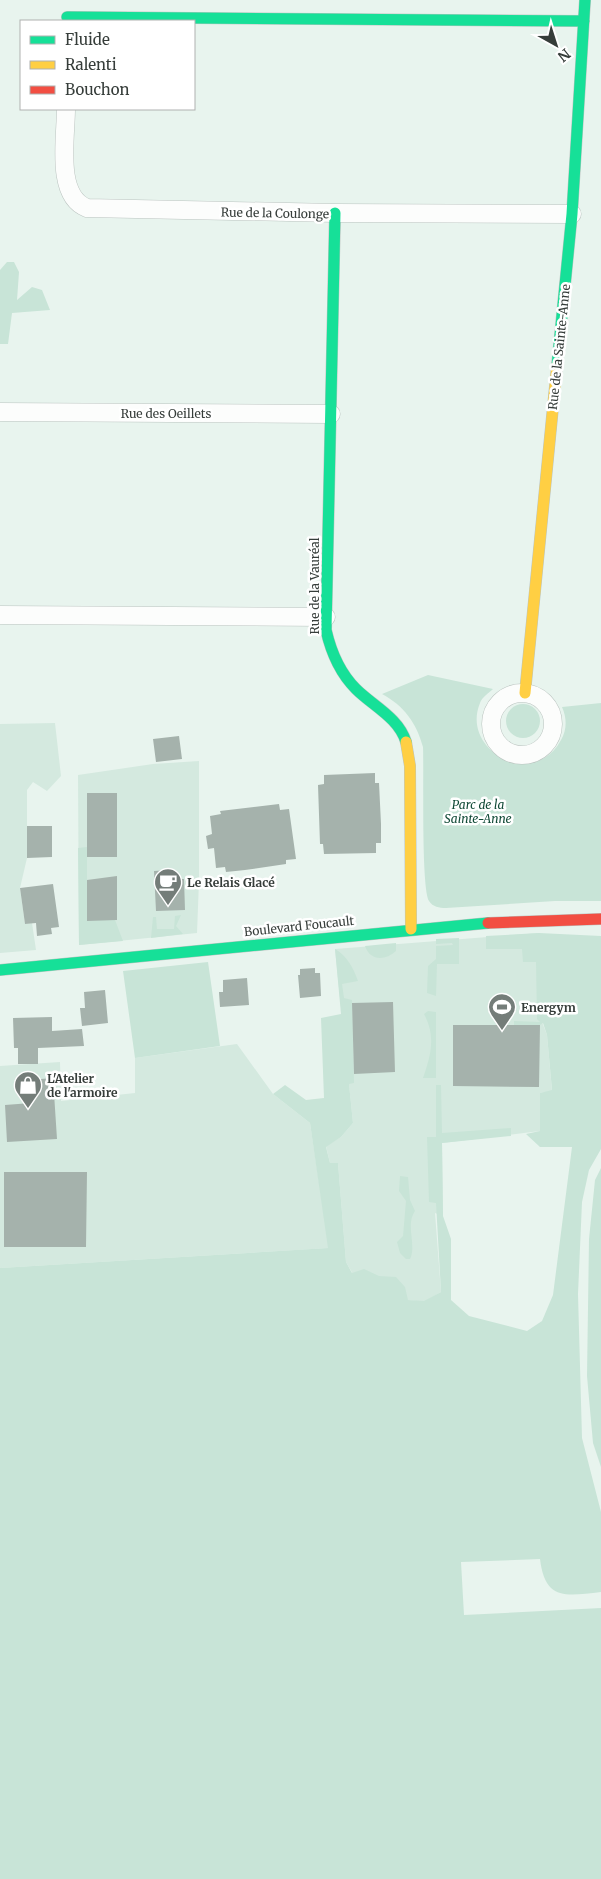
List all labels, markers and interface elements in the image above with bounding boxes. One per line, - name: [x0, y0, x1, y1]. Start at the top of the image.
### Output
- legend: [20, 20, 195, 110]
- north arrow: [531, 20, 581, 70]
- text: Fluide: [65, 30, 110, 49]
- text: N: [554, 45, 574, 66]
- text: Ralenti: [65, 55, 117, 74]
- text: Bouchon: [65, 80, 129, 99]
- street label: Rue de la Coulonge: [221, 205, 329, 221]
- street label: Rue de la Sainte-Anne: [545, 283, 573, 411]
- street label: Rue des Oeillets: [121, 406, 211, 421]
- street label: Rue de la Vauréal: [307, 537, 322, 634]
- park label: Parc de la Sainte-Anne: [444, 797, 512, 826]
- cafe icon: Le Relais Glacé: [153, 867, 183, 906]
- place label: Le Relais Glacé: [187, 875, 275, 890]
- street label: Boulevard Foucault: [243, 913, 355, 939]
- sports icon: Energym: [487, 992, 517, 1031]
- place label: Energym: [521, 1000, 576, 1015]
- shop icon: L'Atelier de l'armoire: [13, 1070, 43, 1109]
- place label: L'Atelier de l'armoire: [47, 1071, 118, 1100]

